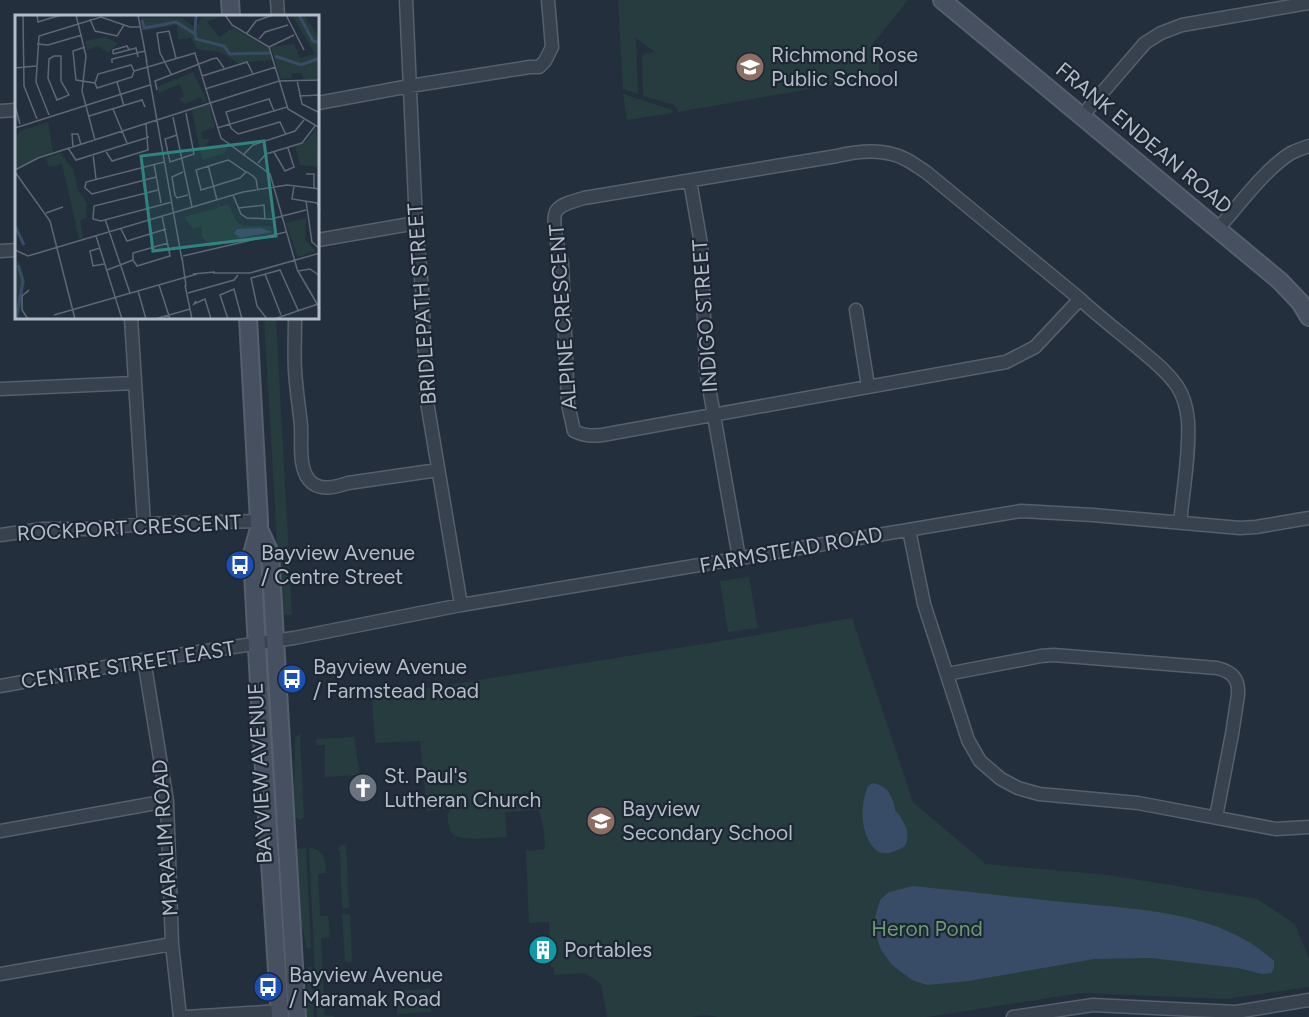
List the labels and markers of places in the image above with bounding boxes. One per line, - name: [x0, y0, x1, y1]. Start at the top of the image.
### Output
- place label: Richmond Rose Public School: [771, 42, 918, 91]
- school or university icon: Richmond Rose Public School: [734, 51, 766, 83]
- place label: Bayview Avenue / Centre Street: [261, 540, 415, 589]
- bus stop icon: Bayview Avenue / Centre Street: [224, 549, 256, 581]
- place label: Bayview Avenue / Farmstead Road: [313, 654, 479, 703]
- bus stop icon: Bayview Avenue / Farmstead Road: [276, 663, 308, 695]
- place label: St. Paul's Lutheran Church: [384, 763, 541, 812]
- church icon: St. Paul's Lutheran Church: [347, 772, 379, 804]
- place label: Bayview Secondary School: [622, 796, 793, 845]
- school or university icon: Bayview Secondary School: [585, 805, 617, 837]
- building icon: Portables: [527, 934, 559, 966]
- place label: Portables: [564, 937, 652, 962]
- place label: Bayview Avenue / Maramak Road: [289, 962, 443, 1011]
- bus stop icon: Bayview Avenue / Maramak Road: [252, 971, 284, 1003]

